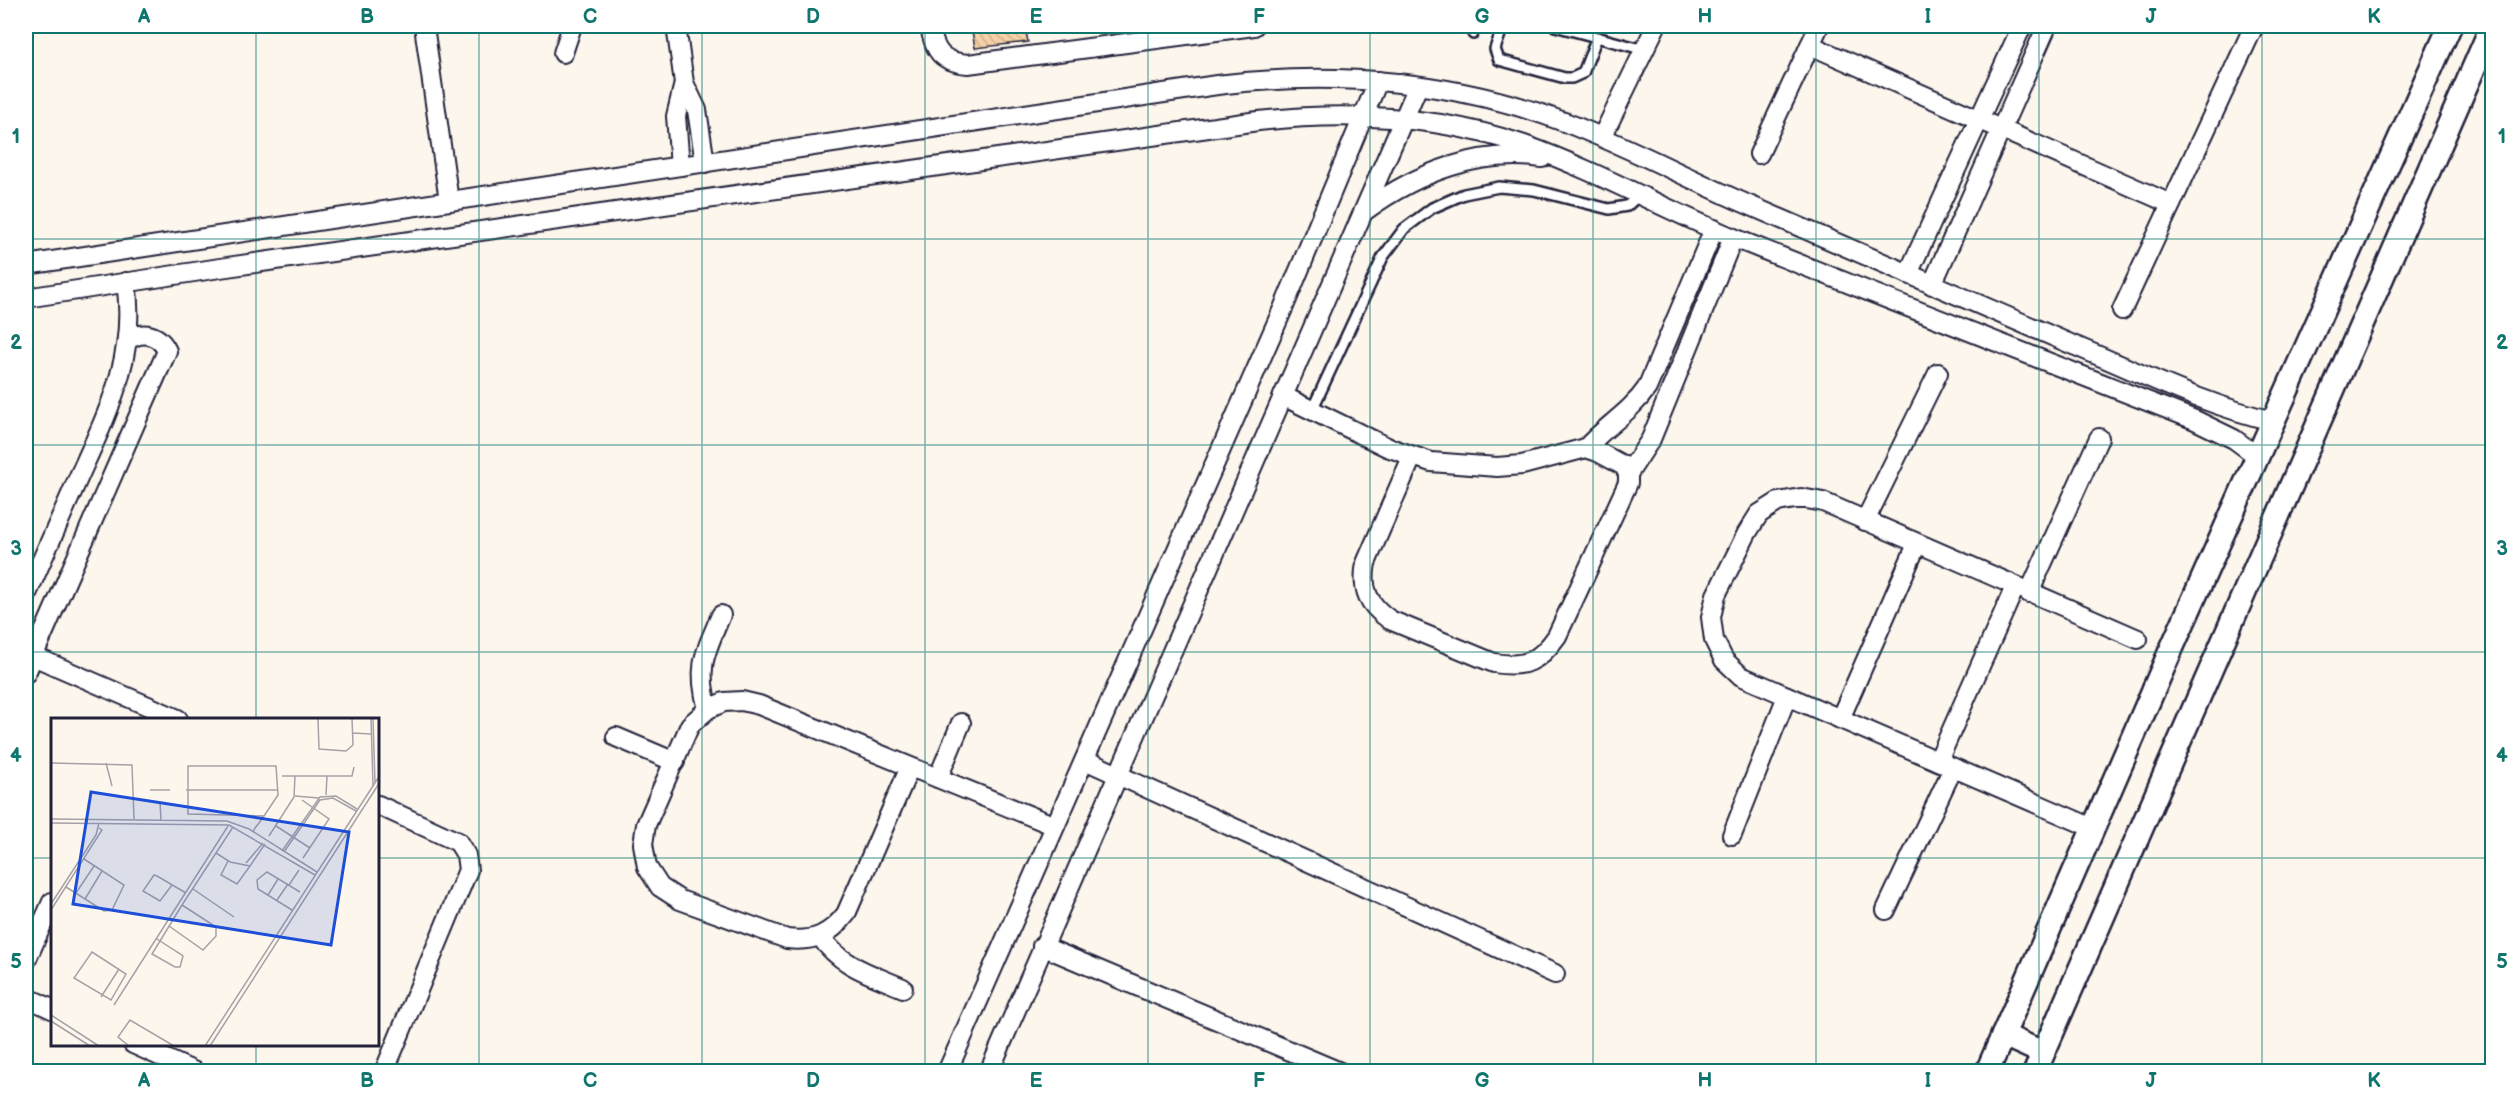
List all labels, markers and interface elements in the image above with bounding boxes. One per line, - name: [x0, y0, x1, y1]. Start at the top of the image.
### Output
- text: A: [137, 5, 151, 29]
- text: B: [360, 5, 374, 29]
- text: C: [583, 5, 597, 29]
- text: D: [806, 5, 820, 29]
- text: E: [1030, 5, 1043, 29]
- text: F: [1253, 5, 1265, 29]
- text: G: [1475, 5, 1490, 29]
- text: H: [1698, 5, 1712, 29]
- text: I: [1925, 5, 1931, 29]
- text: J: [2146, 5, 2158, 29]
- text: K: [2367, 5, 2381, 29]
- text: 1: [12, 125, 20, 149]
- text: 1: [2498, 125, 2506, 149]
- text: 2: [10, 331, 22, 355]
- text: 2: [2496, 331, 2508, 355]
- text: 3: [10, 537, 22, 561]
- text: 3: [2496, 537, 2508, 561]
- inset map: [51, 718, 380, 1046]
- text: 4: [10, 744, 22, 768]
- text: 4: [2496, 744, 2508, 768]
- text: 5: [10, 950, 22, 974]
- text: 5: [2496, 950, 2508, 974]
- text: A: [137, 1069, 151, 1093]
- text: B: [360, 1069, 374, 1093]
- text: C: [583, 1069, 597, 1093]
- text: D: [806, 1069, 820, 1093]
- text: E: [1030, 1069, 1043, 1093]
- text: F: [1253, 1069, 1265, 1093]
- text: G: [1475, 1069, 1490, 1093]
- text: H: [1698, 1069, 1712, 1093]
- text: I: [1925, 1069, 1931, 1093]
- text: J: [2146, 1069, 2158, 1093]
- text: K: [2367, 1069, 2381, 1093]

